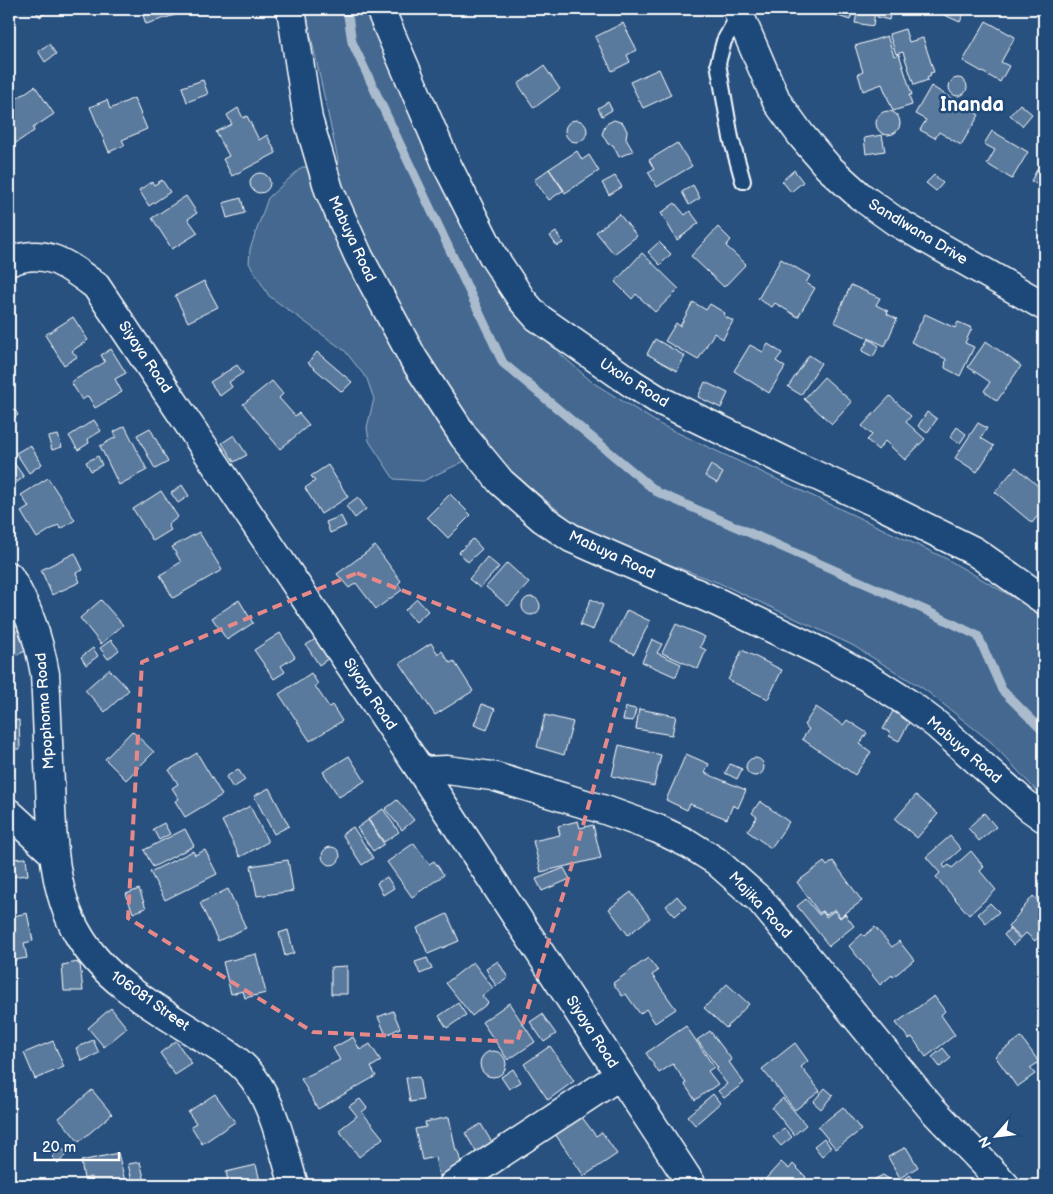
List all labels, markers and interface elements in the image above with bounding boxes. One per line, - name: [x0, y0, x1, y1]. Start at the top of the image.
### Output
- district label: Inanda: [940, 93, 1004, 117]
- street label: Mabuya Road: [324, 193, 380, 285]
- street label: Sandlwana Drive: [865, 195, 971, 269]
- street label: Siyaya Road: [114, 317, 176, 397]
- street label: Uxolo Road: [596, 354, 672, 412]
- street label: Mabuya Road: [566, 527, 658, 583]
- street label: Mpophoma Road: [31, 652, 59, 770]
- street label: Siyaya Road: [339, 654, 401, 734]
- street label: Mabuya Road: [923, 712, 1005, 788]
- street label: Majika Road: [724, 868, 796, 942]
- street label: 106081 Street: [107, 967, 193, 1035]
- street label: Siyaya Road: [562, 992, 622, 1072]
- north arrow: [970, 1112, 1020, 1162]
- scale bar: [35, 1129, 119, 1161]
- text: N: [975, 1133, 995, 1151]
- text: 20 m: [42, 1138, 76, 1157]

